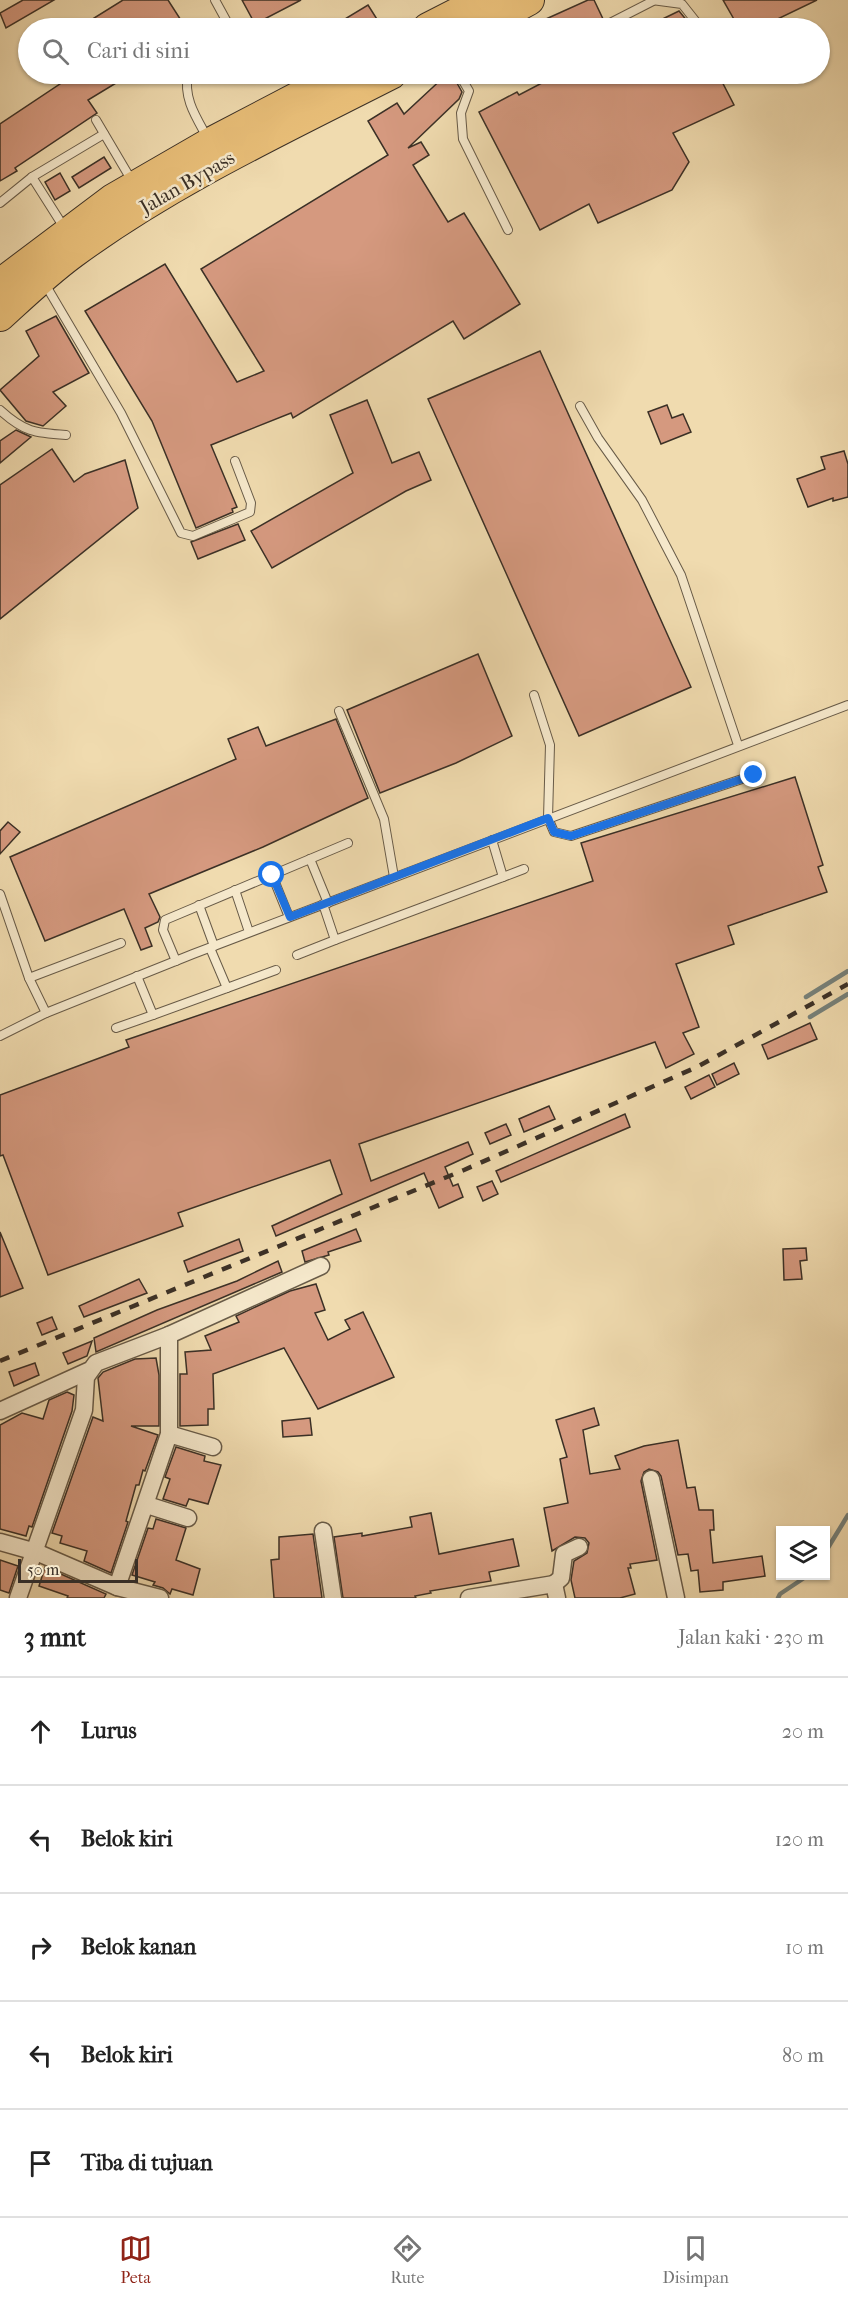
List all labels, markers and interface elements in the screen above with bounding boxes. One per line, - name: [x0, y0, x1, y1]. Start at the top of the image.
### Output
- search box: [18, 18, 830, 84]
- icon: search: [39, 35, 72, 68]
- text: Cari di sini: [87, 38, 190, 64]
- street label: Jalan Bypass: [134, 146, 239, 220]
- route end: [740, 761, 766, 787]
- route start: [258, 861, 284, 887]
- map controls: [776, 1526, 830, 1580]
- button: layers: [776, 1526, 830, 1580]
- scale bar: [18, 1556, 138, 1584]
- text: 50 m: [27, 1560, 59, 1579]
- text: 3 mnt: [24, 1622, 86, 1653]
- text: Jalan kaki · 230 m: [678, 1626, 824, 1649]
- icon: ahead: [24, 1715, 57, 1748]
- text: Lurus: [81, 1718, 137, 1744]
- text: 20 m: [782, 1720, 824, 1743]
- icon: left: [24, 1823, 57, 1856]
- text: Belok kiri: [81, 1826, 173, 1852]
- text: 120 m: [775, 1828, 824, 1851]
- icon: right: [24, 1931, 57, 1964]
- text: Belok kanan: [81, 1934, 196, 1960]
- text: 10 m: [785, 1936, 824, 1959]
- icon: left: [24, 2039, 57, 2072]
- text: Belok kiri: [81, 2042, 173, 2068]
- text: 80 m: [782, 2044, 824, 2067]
- icon: arrive: [24, 2147, 57, 2180]
- text: Tiba di tujuan: [81, 2150, 213, 2176]
- tab: Peta: [119, 2232, 152, 2287]
- tab: Rute: [390, 2232, 424, 2287]
- tab: Disimpan: [663, 2232, 729, 2287]

